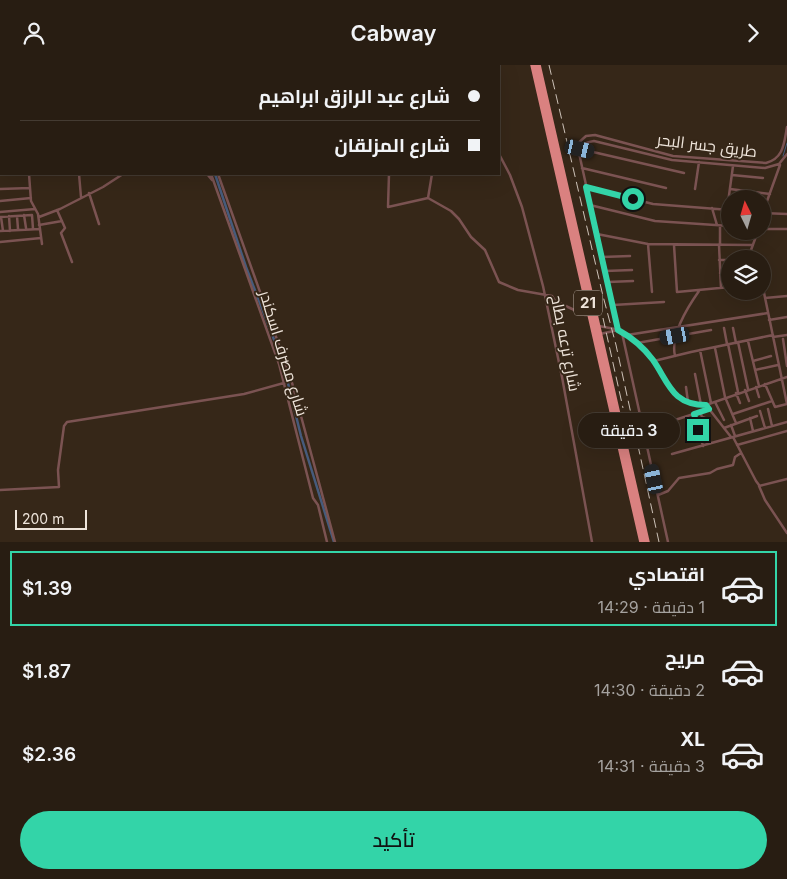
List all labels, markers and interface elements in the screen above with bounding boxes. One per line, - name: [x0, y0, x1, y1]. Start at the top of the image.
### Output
- icon: person: [20, 19, 48, 47]
- icon: forward: [739, 19, 767, 47]
- text: Cabway: [351, 20, 436, 46]
- text: شارع عبد الرازق ابراهيم: [258, 85, 450, 108]
- street label: طريق جسر البحر: [655, 129, 758, 162]
- text: شارع المزلقان: [334, 134, 450, 157]
- car: [563, 138, 596, 160]
- route start: [622, 188, 644, 210]
- north arrow: [721, 190, 771, 240]
- map controls: [721, 190, 771, 300]
- button: layers: [721, 250, 771, 300]
- street label: شارع مصرف اسكندر: [253, 287, 313, 419]
- road number: 21: [574, 291, 602, 315]
- street label: شارع ترعه بطاح: [545, 293, 585, 393]
- car: [658, 326, 691, 346]
- callout: 3 دقيقة: [578, 413, 680, 447]
- route end: [687, 419, 709, 441]
- text: 3 دقيقة: [601, 420, 657, 440]
- car: [643, 463, 664, 495]
- scale bar: [15, 507, 88, 530]
- text: 200 m: [22, 510, 64, 527]
- text: اقتصادي: [629, 563, 705, 586]
- icon: car: [720, 566, 765, 611]
- text: $1.39: [22, 577, 72, 600]
- text: 1 دقيقة · 14:29: [598, 597, 705, 617]
- text: مريح: [665, 646, 705, 669]
- icon: car: [720, 649, 765, 694]
- text: $1.87: [22, 660, 71, 683]
- text: 2 دقيقة · 14:30: [594, 680, 705, 700]
- text: XL: [680, 728, 705, 751]
- icon: car: [720, 732, 765, 777]
- text: $2.36: [22, 743, 76, 766]
- text: 3 دقيقة · 14:31: [598, 756, 705, 776]
- button: تأكيد: [20, 811, 767, 869]

